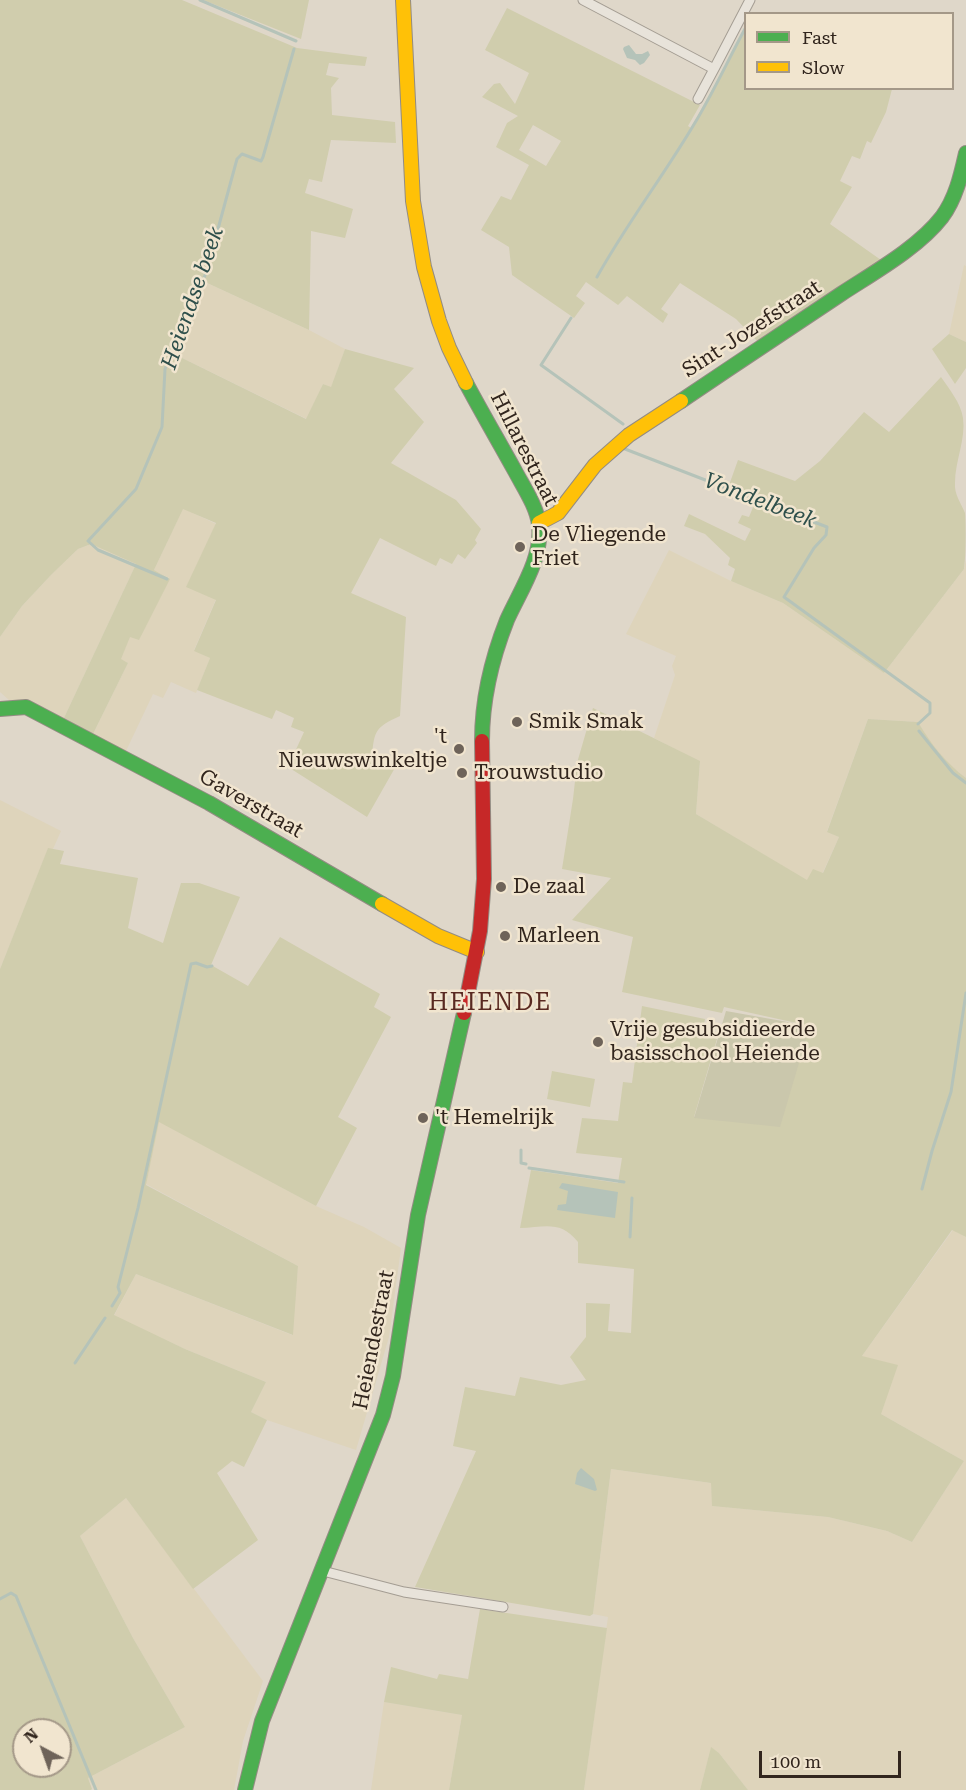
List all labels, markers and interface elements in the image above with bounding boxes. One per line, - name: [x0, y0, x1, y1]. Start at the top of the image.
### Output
- legend: [744, 12, 954, 90]
- text: Fast: [802, 27, 837, 48]
- text: Slow: [802, 57, 844, 78]
- water label: Heiendse beek: [156, 223, 230, 373]
- street label: Sint-Jozefstraat: [678, 275, 826, 383]
- street label: Hillarestraat: [484, 388, 564, 510]
- water label: Vondelbeek: [700, 467, 820, 535]
- place label: De Vliegende Friet: [532, 522, 666, 572]
- marker: De Vliegende Friet: [513, 540, 527, 554]
- place label: Smik Smak: [529, 709, 643, 735]
- marker: Smik Smak: [510, 715, 524, 729]
- place label: 't Nieuwswinkeltje: [278, 724, 447, 774]
- marker: 't Nieuwswinkeltje: [452, 742, 466, 756]
- place label: Trouwstudio: [474, 760, 603, 786]
- street label: Gaverstraat: [195, 764, 307, 844]
- marker: Trouwstudio: [455, 766, 469, 780]
- place label: De zaal: [513, 874, 585, 900]
- marker: De zaal: [494, 880, 508, 894]
- place label: Marleen: [517, 923, 600, 949]
- marker: Marleen: [498, 929, 512, 943]
- district label: HEIENDE: [428, 989, 552, 1017]
- place label: Vrije gesubsidieerde basisschool Heiende: [610, 1017, 820, 1067]
- marker: Vrije gesubsidieerde basisschool Heiende: [591, 1035, 605, 1049]
- place label: 't Hemelrijk: [435, 1105, 554, 1131]
- marker: 't Hemelrijk: [416, 1111, 430, 1125]
- street label: Heiendestraat: [348, 1268, 400, 1412]
- north arrow: [12, 1718, 72, 1778]
- text: N: [20, 1724, 42, 1747]
- scale bar: [762, 1739, 904, 1777]
- text: 100 m: [770, 1751, 821, 1772]

